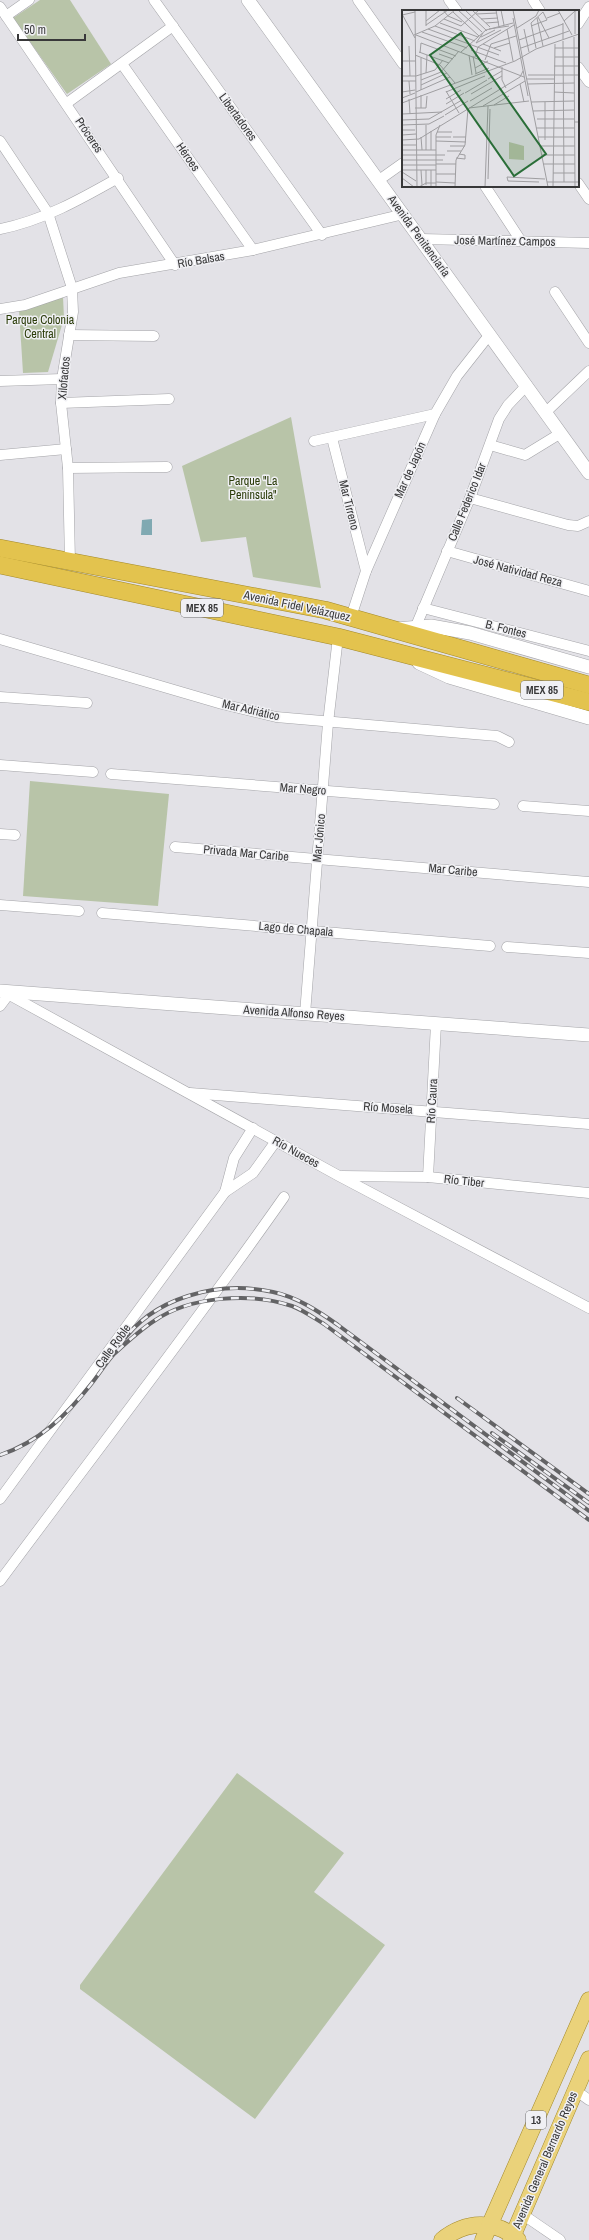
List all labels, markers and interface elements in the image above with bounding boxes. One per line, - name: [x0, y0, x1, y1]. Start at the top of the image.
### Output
- inset map: [402, 10, 579, 187]
- scale bar: [18, 16, 85, 42]
- text: 50 m: [24, 22, 46, 38]
- street label: Libertadores: [215, 90, 261, 144]
- street label: Próceres: [71, 114, 107, 156]
- street label: Héroes: [172, 139, 204, 175]
- street label: Avenida Penitenciaría: [383, 191, 454, 280]
- street label: José Martínez Campos: [454, 232, 556, 250]
- street label: Río Balsas: [176, 248, 226, 272]
- park label: Parque Colonia Central: [6, 312, 75, 342]
- street label: Xilofactos: [54, 356, 74, 400]
- street label: Mar de Japón: [390, 439, 430, 501]
- street label: Calle Federico Idar: [444, 460, 490, 544]
- park label: Parque "La Península": [229, 473, 278, 503]
- street label: Mar Tirreno: [335, 478, 363, 532]
- street label: José Natividad Reza: [472, 551, 565, 591]
- street label: Avenida Fidel Velázquez: [241, 587, 352, 625]
- road number: MEX 85: [181, 599, 223, 617]
- street label: B. Fontes: [484, 616, 528, 642]
- road number: MEX 85: [521, 681, 563, 699]
- street label: Mar Adriático: [221, 696, 281, 724]
- street label: Mar Negro: [279, 779, 327, 799]
- street label: Mar Jónico: [309, 813, 329, 863]
- street label: Privada Mar Caribe: [203, 841, 289, 865]
- street label: Mar Caribe: [428, 860, 478, 880]
- street label: Lago de Chapala: [258, 918, 335, 940]
- street label: Avenida Alfonso Reyes: [242, 1001, 345, 1025]
- street label: Río Caura: [423, 1078, 441, 1124]
- street label: Río Mosela: [363, 1098, 414, 1118]
- street label: Río Nueces: [270, 1133, 322, 1171]
- street label: Río Tiber: [443, 1171, 486, 1191]
- street label: Calle Roble: [92, 1321, 134, 1371]
- street label: Avenida General Bernardo Reyes: [508, 2089, 581, 2232]
- road number: 13: [526, 2111, 546, 2129]

